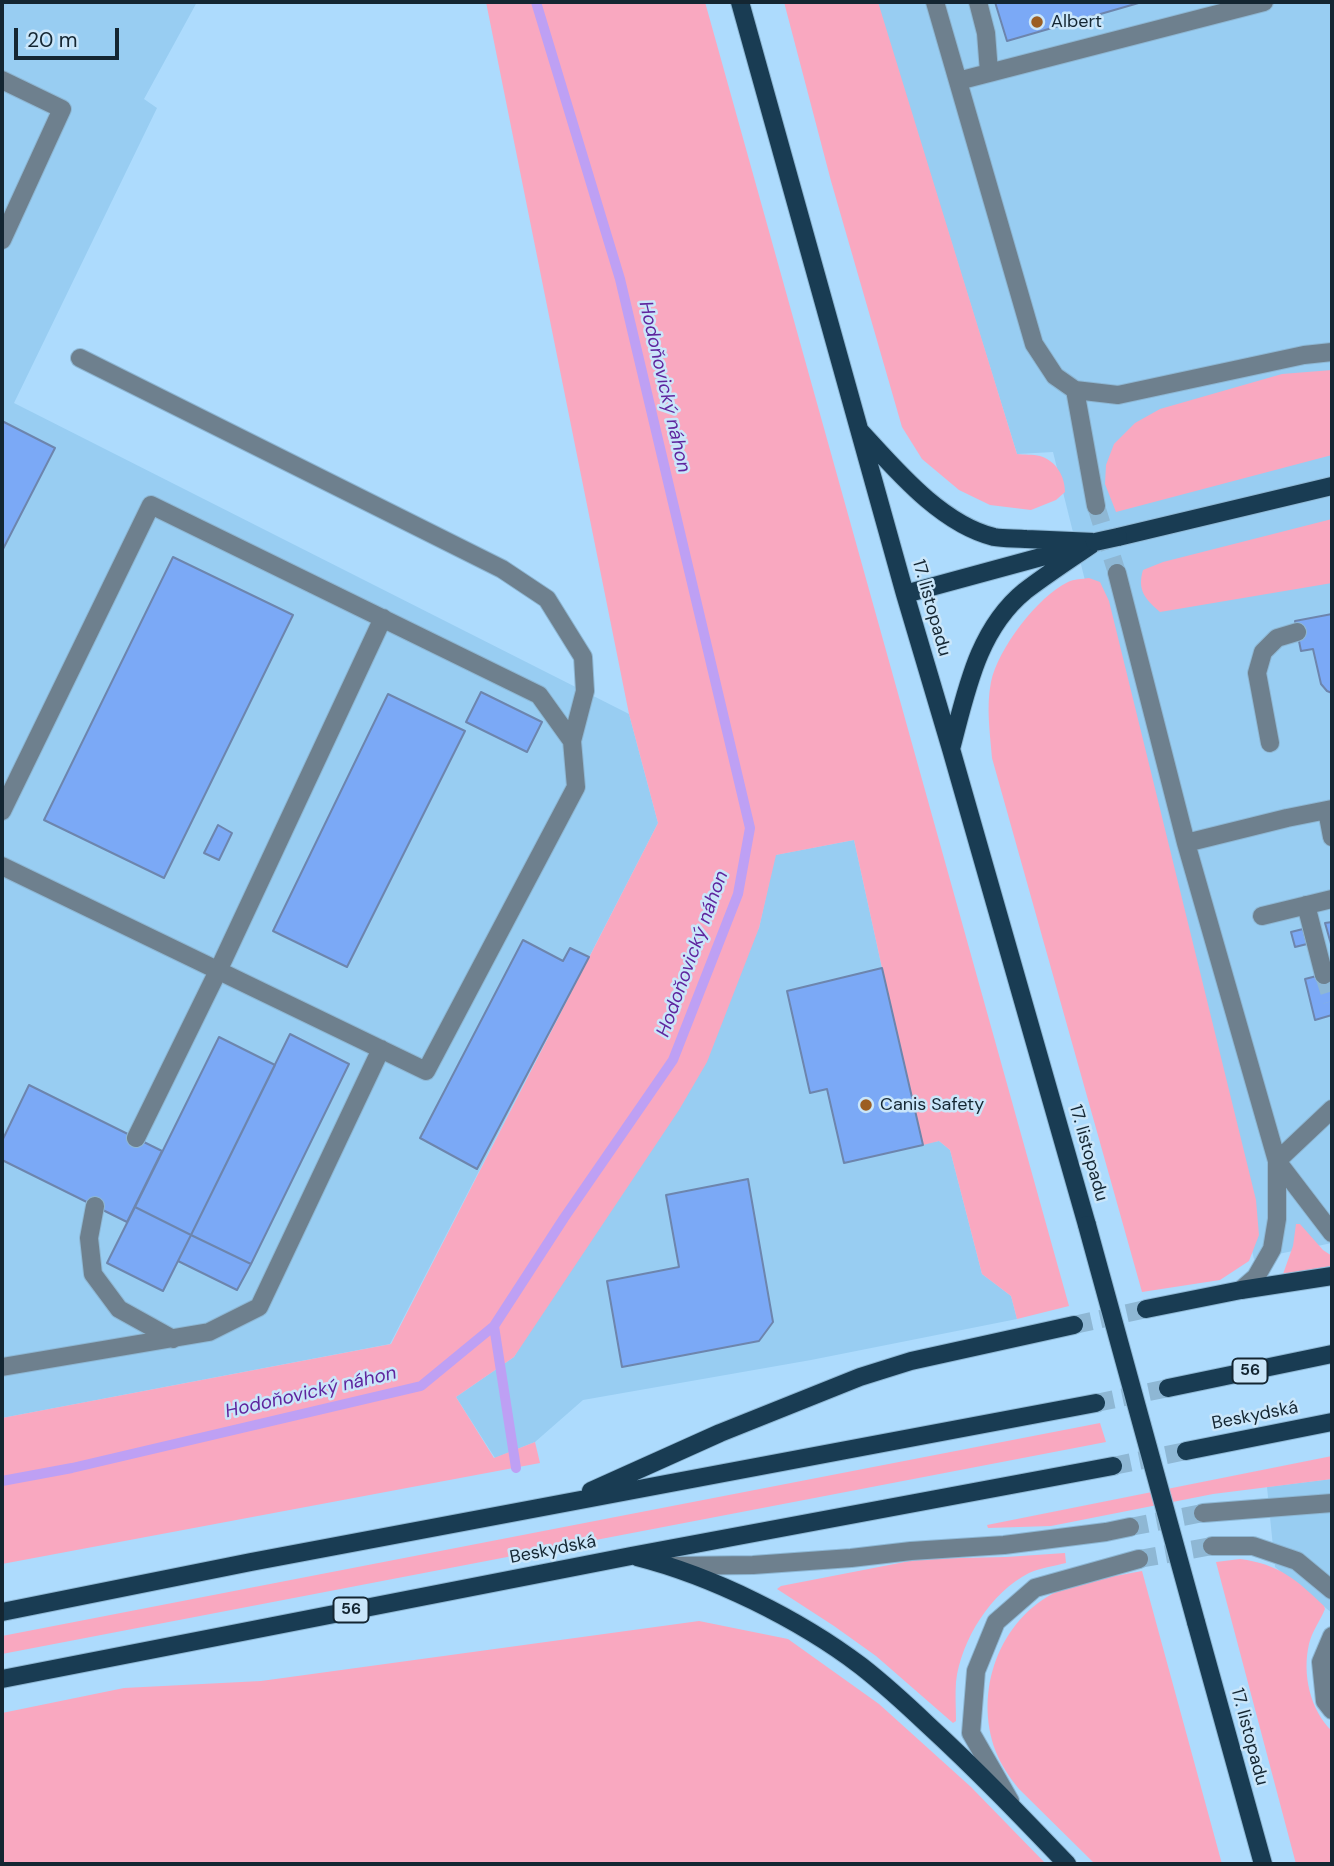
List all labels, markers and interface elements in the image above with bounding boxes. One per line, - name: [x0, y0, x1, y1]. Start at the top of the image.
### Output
- place label: Albert: [1051, 11, 1102, 33]
- scale bar: [18, 14, 122, 58]
- marker: Albert: [1029, 14, 1045, 30]
- text: 20 m: [27, 26, 78, 54]
- water label: Hodoňovický náhon: [633, 299, 695, 475]
- street label: 17. listopadu: [907, 557, 955, 659]
- water label: Hodoňovický náhon: [652, 868, 734, 1040]
- place label: Canis Safety: [880, 1094, 984, 1116]
- marker: Canis Safety: [858, 1097, 874, 1113]
- street label: 17. listopadu: [1064, 1102, 1112, 1204]
- road number: 56: [1232, 1358, 1268, 1384]
- water label: Hodoňovický náhon: [223, 1362, 399, 1424]
- street label: Beskydská: [1210, 1397, 1300, 1435]
- street label: Beskydská: [508, 1531, 598, 1569]
- road number: 56: [334, 1598, 368, 1622]
- street label: 17. listopadu: [1226, 1686, 1272, 1788]

